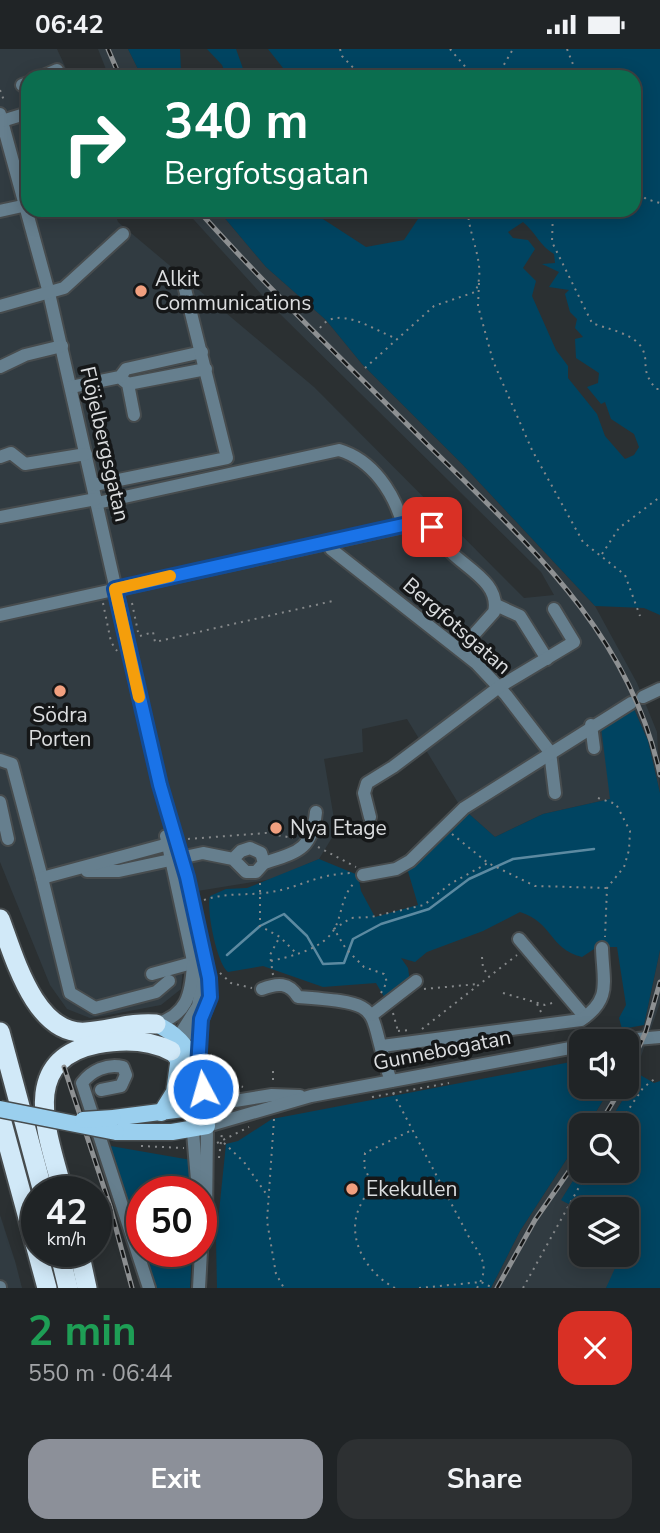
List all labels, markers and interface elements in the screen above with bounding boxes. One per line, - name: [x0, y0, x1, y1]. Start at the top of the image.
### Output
- text: 06:42: [35, 7, 104, 42]
- text: 340 m: [164, 88, 308, 155]
- icon: right: [49, 98, 140, 189]
- text: Bergfotsgatan: [164, 152, 369, 195]
- place label: Alkit Communications: [155, 265, 311, 317]
- marker: Alkit Communications: [133, 283, 149, 299]
- street label: Flöjelbergsgatan: [74, 364, 136, 524]
- pin: [402, 497, 462, 557]
- icon: arrive: [413, 508, 451, 546]
- street label: Bergfotsgatan: [397, 571, 517, 681]
- marker: Södra Porten: [52, 683, 68, 699]
- place label: Södra Porten: [29, 701, 91, 753]
- place label: Nya Etage: [290, 814, 387, 842]
- marker: Nya Etage: [268, 820, 284, 836]
- street label: Gunnebogatan: [371, 1023, 513, 1077]
- map controls: [569, 1029, 639, 1267]
- button: sound: [569, 1029, 639, 1099]
- position arrow: [166, 1052, 240, 1126]
- button: search: [569, 1113, 639, 1183]
- place label: Ekekullen: [366, 1175, 457, 1203]
- speed limit sign: 50: [126, 1176, 217, 1267]
- marker: Ekekullen: [344, 1181, 360, 1197]
- text: 42: [45, 1189, 88, 1236]
- button: layers: [569, 1197, 639, 1267]
- text: km/h: [47, 1227, 86, 1251]
- text: 2 min: [28, 1303, 137, 1360]
- button: close: [558, 1311, 632, 1385]
- text: 550 m · 06:44: [28, 1358, 173, 1389]
- button: Exit: [28, 1439, 323, 1519]
- button: Share: [337, 1439, 632, 1519]

